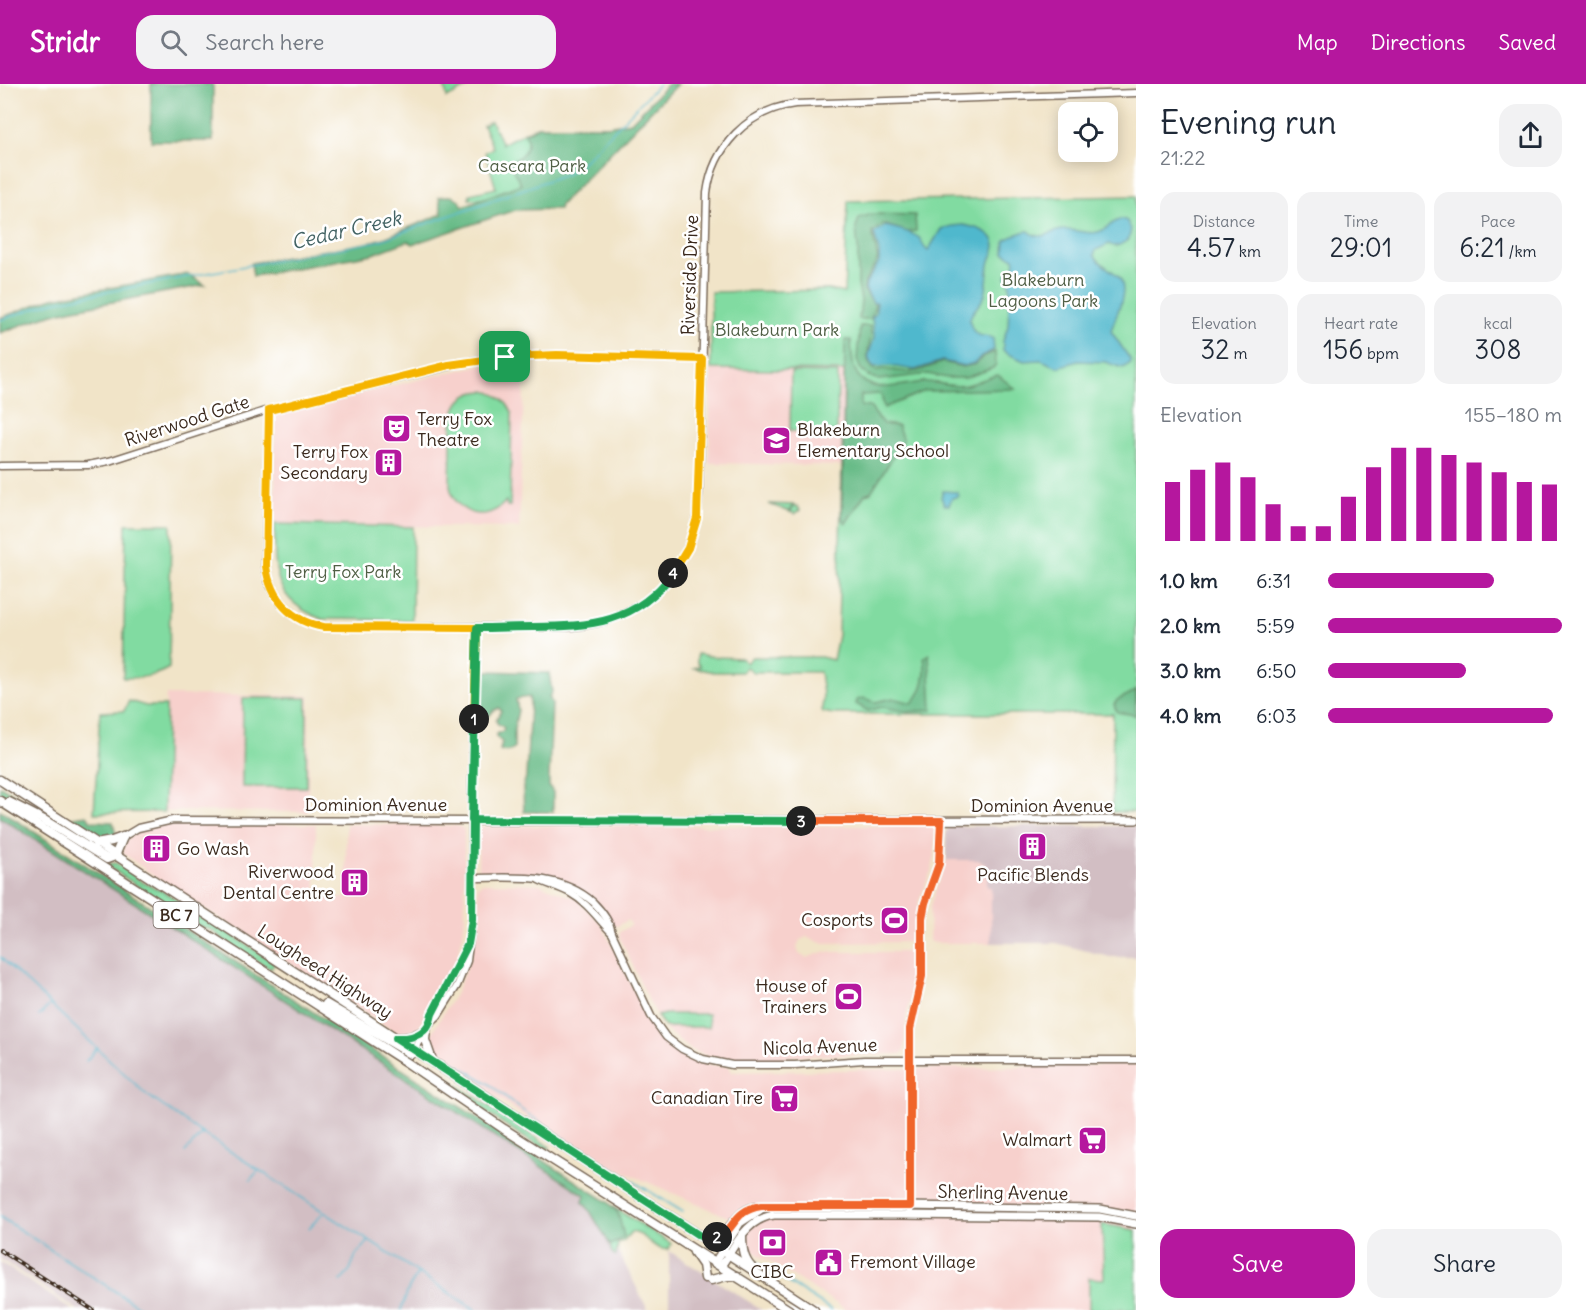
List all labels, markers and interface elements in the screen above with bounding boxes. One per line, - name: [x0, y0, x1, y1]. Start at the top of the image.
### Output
- search box: [136, 15, 556, 69]
- text: Stridr: [30, 24, 100, 60]
- icon: search: [157, 26, 190, 59]
- text: Search here: [205, 28, 324, 56]
- text: Map: [1297, 29, 1338, 56]
- text: Directions: [1371, 29, 1465, 56]
- text: Saved: [1498, 29, 1556, 56]
- text: Evening run: [1160, 101, 1336, 143]
- map controls: [1058, 102, 1118, 162]
- button: locate: [1058, 102, 1118, 162]
- button: share: [1499, 104, 1562, 167]
- text: 21:22: [1160, 145, 1205, 170]
- park label: Cascara Park: [478, 154, 586, 177]
- water label: Cedar Creek: [289, 204, 405, 254]
- text: Distance: [1193, 211, 1255, 231]
- text: Time: [1344, 211, 1378, 231]
- text: Pace: [1481, 211, 1515, 231]
- street label: Riverside Drive: [676, 214, 703, 336]
- text: 4.57: [1187, 231, 1235, 264]
- text: 29:01: [1330, 231, 1392, 264]
- text: 6:21: [1459, 231, 1505, 264]
- text: km: [1235, 241, 1261, 261]
- text: /km: [1505, 241, 1537, 261]
- park label: Blakeburn Lagoons Park: [988, 268, 1098, 312]
- text: Elevation: [1191, 313, 1257, 333]
- text: Heart rate: [1324, 313, 1398, 333]
- text: kcal: [1484, 313, 1512, 333]
- park label: Blakeburn Park: [715, 318, 839, 341]
- pin: [479, 331, 530, 382]
- text: 32: [1201, 333, 1230, 366]
- text: 156: [1323, 333, 1363, 366]
- text: 308: [1475, 333, 1521, 366]
- icon: arrive: [488, 340, 521, 373]
- text: m: [1230, 343, 1247, 363]
- text: bpm: [1363, 343, 1399, 363]
- street label: Riverwood Gate: [122, 390, 252, 451]
- text: Elevation: [1160, 402, 1242, 427]
- text: 155–180 m: [1465, 402, 1562, 427]
- place label: Terry Fox Theatre: [417, 407, 492, 451]
- theatre icon: Terry Fox Theatre: [380, 413, 412, 445]
- place label: Blakeburn Elementary School: [797, 418, 949, 462]
- school or university icon: Blakeburn Elementary School: [760, 424, 792, 456]
- place label: Terry Fox Secondary: [280, 440, 368, 484]
- building icon: Terry Fox Secondary: [373, 446, 405, 478]
- pin: 4: [658, 558, 688, 588]
- park label: Terry Fox Park: [285, 560, 401, 583]
- text: 4: [668, 563, 678, 583]
- text: 1.0 km: [1160, 568, 1218, 593]
- text: 6:31: [1256, 568, 1291, 593]
- text: 2.0 km: [1160, 613, 1221, 638]
- text: 5:59: [1256, 613, 1295, 638]
- text: 3.0 km: [1160, 658, 1221, 683]
- text: 6:50: [1256, 658, 1297, 683]
- text: 4.0 km: [1160, 703, 1221, 728]
- text: 6:03: [1256, 703, 1297, 728]
- pin: 1: [459, 704, 489, 734]
- text: 1: [471, 709, 477, 729]
- street label: Dominion Avenue: [305, 793, 447, 816]
- street label: Dominion Avenue: [971, 794, 1113, 817]
- pin: 3: [786, 806, 816, 836]
- text: 3: [796, 811, 806, 831]
- building icon: Pacific Blends: [1017, 830, 1049, 862]
- building icon: Go Wash: [140, 833, 172, 865]
- place label: Go Wash: [177, 837, 249, 860]
- place label: Riverwood Dental Centre: [223, 860, 334, 904]
- place label: Pacific Blends: [977, 863, 1089, 886]
- building icon: Riverwood Dental Centre: [339, 866, 371, 898]
- road number: BC 7: [154, 902, 198, 928]
- sports icon: Cosports: [878, 904, 910, 936]
- place label: Cosports: [801, 908, 873, 931]
- street label: Lougheed Highway: [253, 919, 397, 1024]
- place label: House of Trainers: [755, 974, 828, 1018]
- sports icon: House of Trainers: [832, 980, 864, 1012]
- street label: Nicola Avenue: [762, 1033, 878, 1060]
- supermarket icon: Canadian Tire: [768, 1082, 800, 1114]
- place label: Canadian Tire: [651, 1086, 763, 1109]
- supermarket icon: Walmart: [1077, 1124, 1109, 1156]
- place label: Walmart: [1002, 1128, 1072, 1151]
- street label: Sherling Avenue: [938, 1180, 1068, 1205]
- pin: 2: [702, 1222, 732, 1252]
- text: 2: [713, 1227, 721, 1247]
- bank icon: CIBC: [756, 1227, 788, 1259]
- button: Save: [1160, 1229, 1355, 1298]
- button: Share: [1367, 1229, 1562, 1298]
- public building icon: Fremont Village: [813, 1246, 845, 1278]
- place label: Fremont Village: [850, 1250, 976, 1273]
- place label: CIBC: [750, 1260, 794, 1283]

